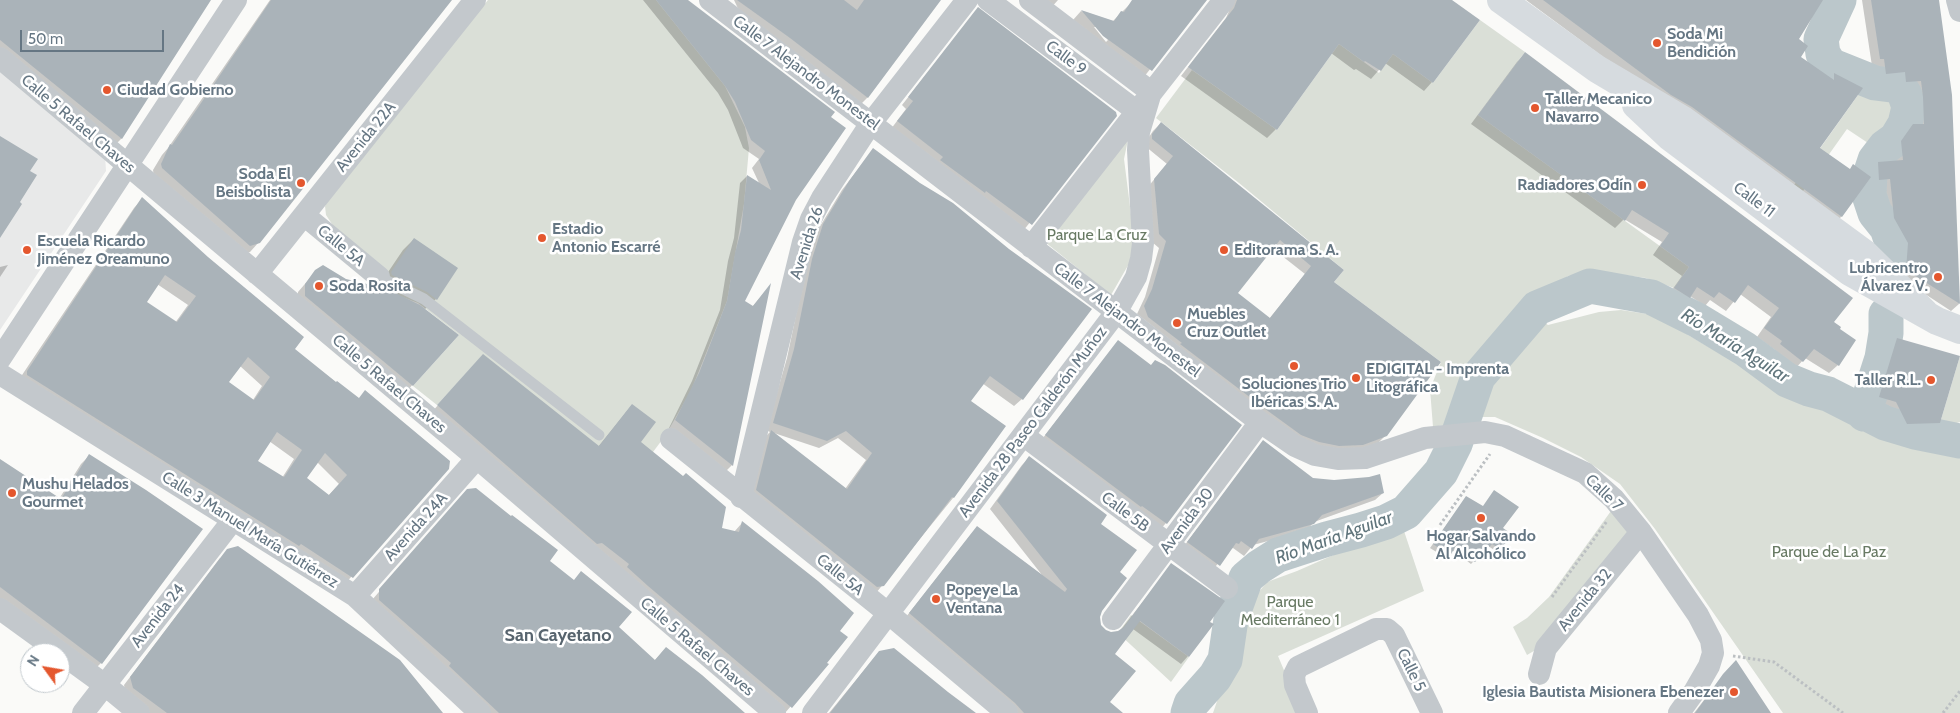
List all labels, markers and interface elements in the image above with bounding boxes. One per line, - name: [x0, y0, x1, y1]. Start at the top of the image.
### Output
- street label: Calle 7 Alejandro Monestel: [729, 12, 883, 134]
- scale bar: [22, 20, 166, 52]
- place label: Soda Mi Bendición: [1667, 24, 1736, 62]
- text: 50 m: [28, 30, 63, 48]
- street label: Calle 9: [1042, 37, 1090, 79]
- marker: Soda Mi Bendición: [1651, 37, 1663, 49]
- street label: Calle 5 Rafael Chaves: [17, 71, 139, 177]
- place label: Ciudad Gobierno: [117, 80, 234, 100]
- marker: Ciudad Gobierno: [101, 84, 113, 96]
- place label: Taller Mecanico Navarro: [1545, 89, 1652, 127]
- street label: Avenida 22A: [332, 98, 400, 176]
- marker: Taller Mecanico Navarro: [1529, 102, 1541, 114]
- place label: Soda El Beisbolista: [216, 164, 291, 202]
- place label: Radiadores Odín: [1517, 175, 1632, 195]
- marker: Soda El Beisbolista: [295, 177, 307, 189]
- street label: Calle 11: [1729, 178, 1779, 222]
- marker: Radiadores Odín: [1636, 179, 1648, 191]
- street label: Avenida 26: [786, 204, 828, 282]
- place label: Estadio Antonio Escarré: [552, 219, 661, 257]
- street label: Calle 5A: [313, 221, 369, 271]
- park label: Parque La Cruz: [1047, 225, 1147, 245]
- place label: Escuela Ricardo Jiménez Oreamuno: [37, 231, 170, 269]
- marker: Estadio Antonio Escarré: [536, 232, 548, 244]
- place label: Editorama S. A.: [1234, 240, 1339, 260]
- marker: Escuela Ricardo Jiménez Oreamuno: [21, 244, 33, 256]
- marker: Editorama S. A.: [1218, 244, 1230, 256]
- place label: Lubricentro Álvarez V.: [1849, 258, 1928, 296]
- street label: Calle 7 Alejandro Monestel: [1050, 259, 1204, 381]
- marker: Lubricentro Álvarez V.: [1932, 271, 1944, 283]
- place label: Soda Rosita: [329, 276, 411, 296]
- marker: Soda Rosita: [313, 280, 325, 292]
- place label: Muebles Cruz Outlet: [1187, 304, 1266, 342]
- water label: Río María Aguilar: [1677, 304, 1793, 388]
- marker: Muebles Cruz Outlet: [1171, 317, 1183, 329]
- street label: Avenida 28 Paseo Calderón Muñoz: [955, 323, 1111, 521]
- street label: Calle 5 Rafael Chaves: [328, 331, 450, 437]
- place label: EDIGITAL - Imprenta Litográfica: [1366, 359, 1509, 397]
- marker: Soluciones Trio Ibéricas S. A.: [1288, 360, 1300, 372]
- place label: Taller R.L.: [1854, 370, 1921, 390]
- marker: EDIGITAL - Imprenta Litográfica: [1350, 372, 1362, 384]
- place label: Soluciones Trio Ibéricas S. A.: [1242, 374, 1346, 412]
- marker: Taller R.L.: [1925, 374, 1937, 386]
- street label: Calle 3 Manuel María Gutiérrez: [158, 468, 342, 592]
- street label: Calle 7: [1581, 471, 1627, 515]
- place label: Mushu Helados Gourmet: [22, 474, 129, 512]
- street label: Avenida 30: [1156, 484, 1218, 558]
- marker: Mushu Helados Gourmet: [6, 487, 18, 499]
- street label: Calle 5B: [1097, 488, 1153, 536]
- street label: Avenida 24A: [380, 489, 452, 565]
- water label: Río María Aguilar: [1272, 507, 1396, 569]
- marker: Hogar Salvando Al Alcohólico: [1475, 512, 1487, 524]
- place label: Hogar Salvando Al Alcohólico: [1426, 526, 1536, 564]
- park label: Parque de La Paz: [1772, 542, 1886, 562]
- street label: Calle 5A: [812, 550, 868, 600]
- street label: Avenida 32: [1554, 565, 1616, 635]
- street label: Avenida 24: [127, 580, 189, 652]
- place label: Popeye La Ventana: [946, 580, 1018, 618]
- park label: Parque Mediterráneo 1: [1240, 592, 1340, 630]
- marker: Popeye La Ventana: [930, 593, 942, 605]
- street label: Calle 5 Rafael Chaves: [636, 594, 758, 700]
- district label: San Cayetano: [504, 625, 612, 647]
- north arrow: [20, 643, 70, 693]
- street label: Calle 5: [1392, 645, 1430, 695]
- text: N: [23, 652, 43, 670]
- place label: Iglesia Bautista Misionera Ebenezer: [1482, 682, 1724, 702]
- marker: Iglesia Bautista Misionera Ebenezer: [1728, 686, 1740, 698]

